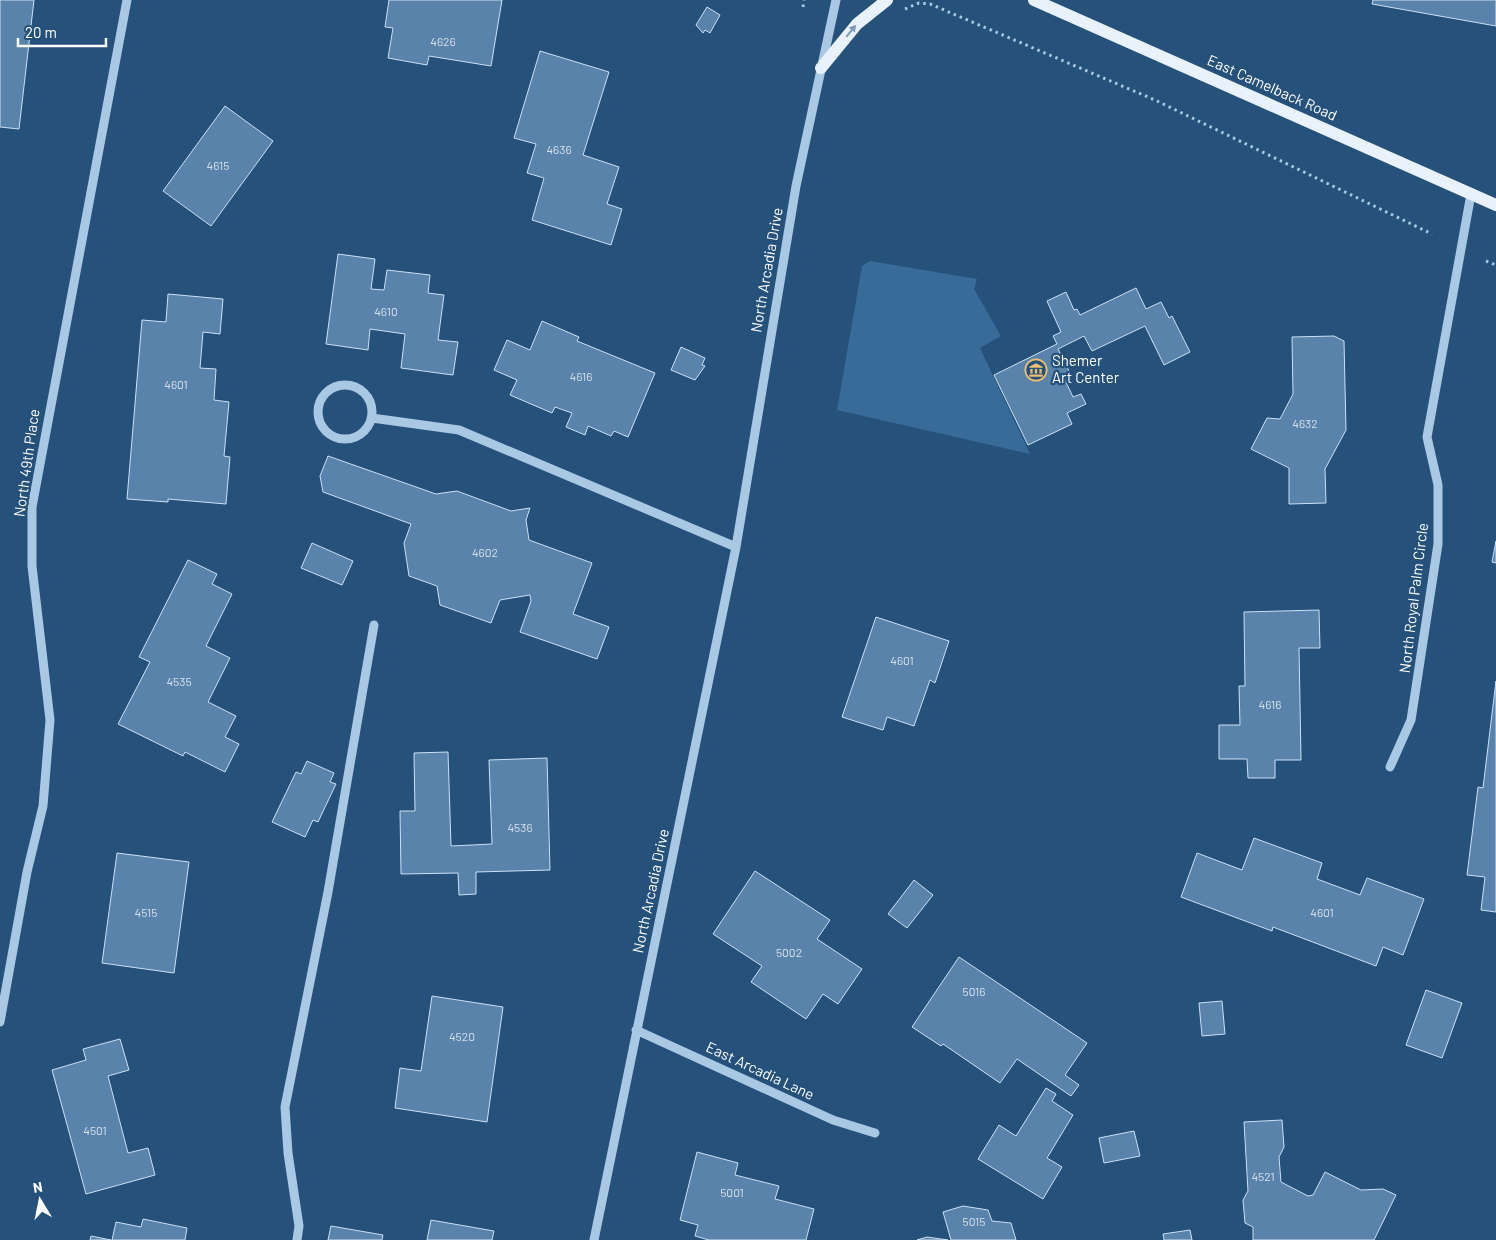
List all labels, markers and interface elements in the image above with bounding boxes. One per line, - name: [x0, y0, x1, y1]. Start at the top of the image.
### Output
- scale bar: [18, 15, 105, 47]
- text: 20 m: [25, 23, 57, 41]
- one-way arrow: [846, 25, 857, 38]
- house number: 4626: [430, 34, 456, 48]
- street label: East Camelback Road: [1205, 50, 1340, 124]
- house number: 4636: [546, 142, 572, 156]
- house number: 4615: [207, 158, 229, 172]
- street label: North Arcadia Drive: [746, 206, 786, 334]
- house number: 4610: [374, 304, 398, 318]
- place label: Shemer Art Center: [1052, 351, 1120, 386]
- museum icon: Shemer Art Center: [1024, 358, 1048, 382]
- house number: 4616: [570, 369, 592, 383]
- house number: 4601: [164, 377, 188, 391]
- street label: North 49th Place: [10, 408, 43, 518]
- house number: 4632: [1292, 416, 1318, 430]
- street label: North Royal Palm Circle: [1395, 522, 1431, 674]
- house number: 4602: [472, 545, 498, 559]
- house number: 4601: [890, 653, 914, 667]
- house number: 4535: [166, 674, 192, 688]
- house number: 4616: [1259, 697, 1281, 711]
- house number: 4536: [507, 820, 533, 834]
- street label: North Arcadia Drive: [628, 827, 672, 955]
- house number: 4515: [135, 905, 157, 919]
- house number: 4601: [1310, 905, 1334, 919]
- house number: 5002: [776, 945, 802, 959]
- house number: 5016: [963, 984, 986, 998]
- house number: 4520: [449, 1029, 475, 1043]
- street label: East Arcadia Lane: [704, 1037, 817, 1103]
- house number: 4501: [83, 1123, 107, 1137]
- house number: 4521: [1251, 1169, 1275, 1183]
- north arrow: [15, 1175, 65, 1225]
- text: N: [32, 1178, 44, 1196]
- house number: 5001: [720, 1185, 744, 1199]
- house number: 5015: [963, 1214, 985, 1228]

